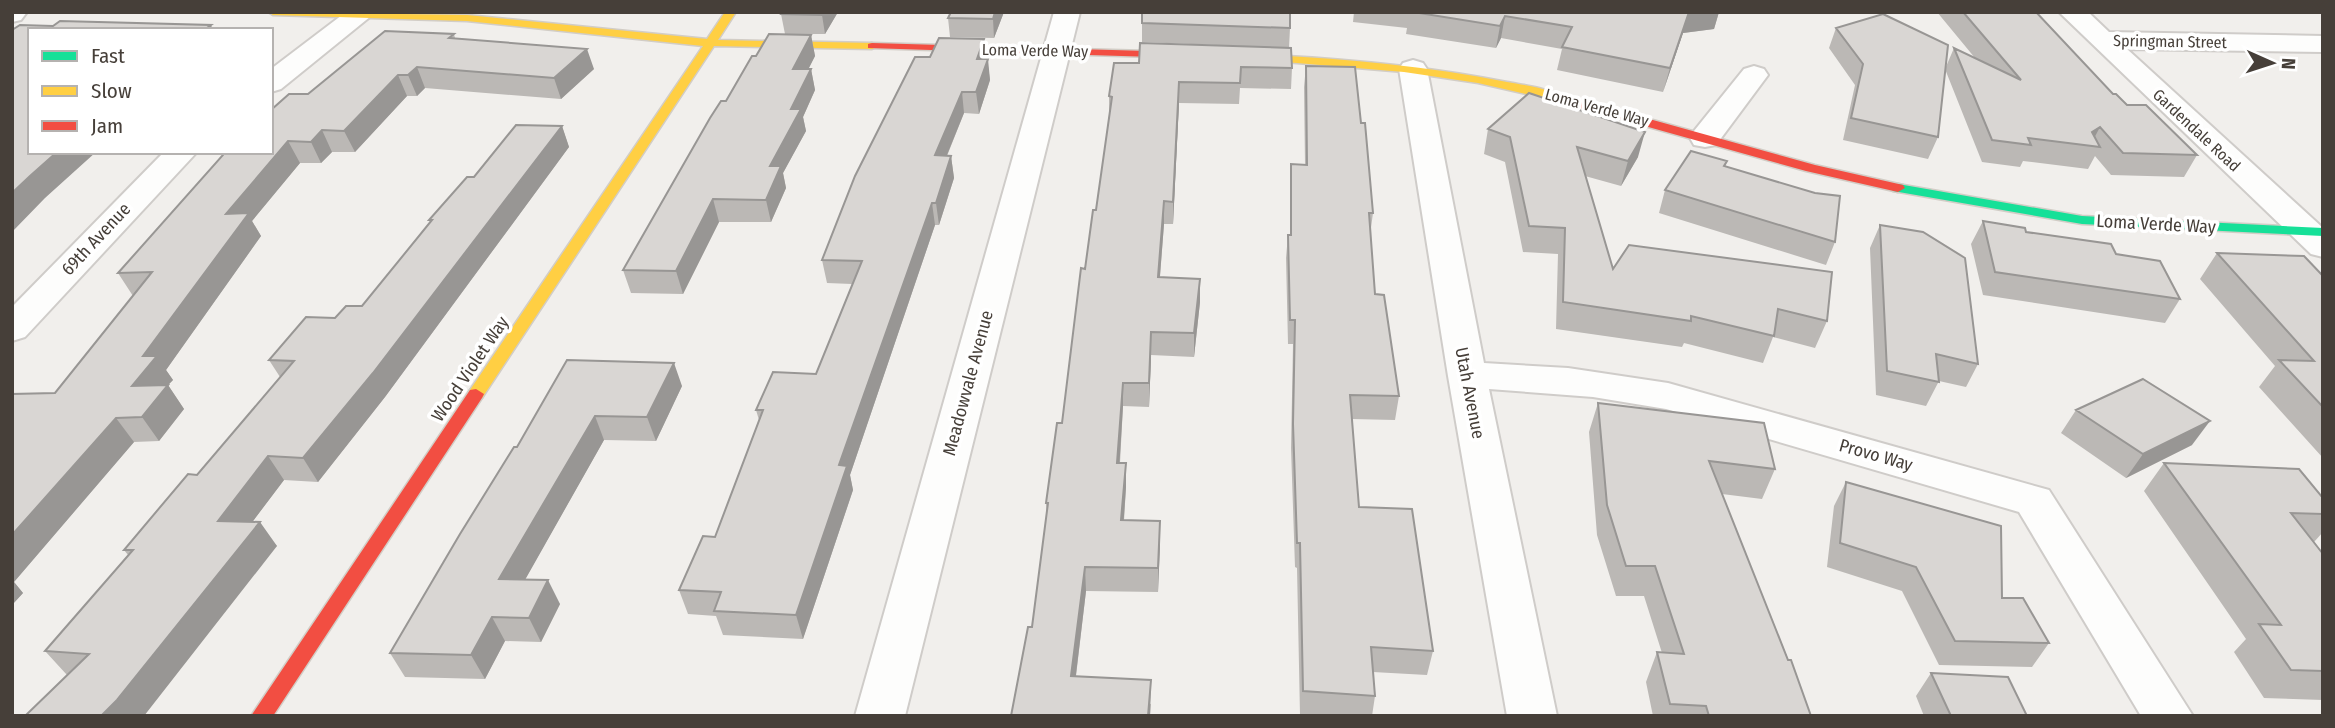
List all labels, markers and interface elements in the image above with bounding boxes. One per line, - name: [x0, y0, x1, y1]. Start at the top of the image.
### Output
- legend: [28, 28, 273, 154]
- north arrow: [2237, 28, 2307, 98]
- street label: Springman Street: [2113, 31, 2228, 52]
- street label: Loma Verde Way: [982, 40, 1089, 61]
- text: Fast: [91, 43, 125, 69]
- text: N: [2277, 58, 2300, 70]
- text: Slow: [91, 78, 132, 104]
- street label: Loma Verde Way: [1543, 85, 1652, 131]
- street label: Gardendale Road: [2149, 85, 2244, 176]
- text: Jam: [91, 113, 123, 139]
- street label: 69th Avenue: [57, 198, 135, 280]
- street label: Loma Verde Way: [2096, 210, 2216, 238]
- street label: Meadowvale Avenue: [938, 308, 998, 458]
- street label: Wood Violet Way: [427, 312, 513, 426]
- street label: Utah Avenue: [1450, 345, 1490, 441]
- street label: Provo Way: [1837, 434, 1915, 476]

